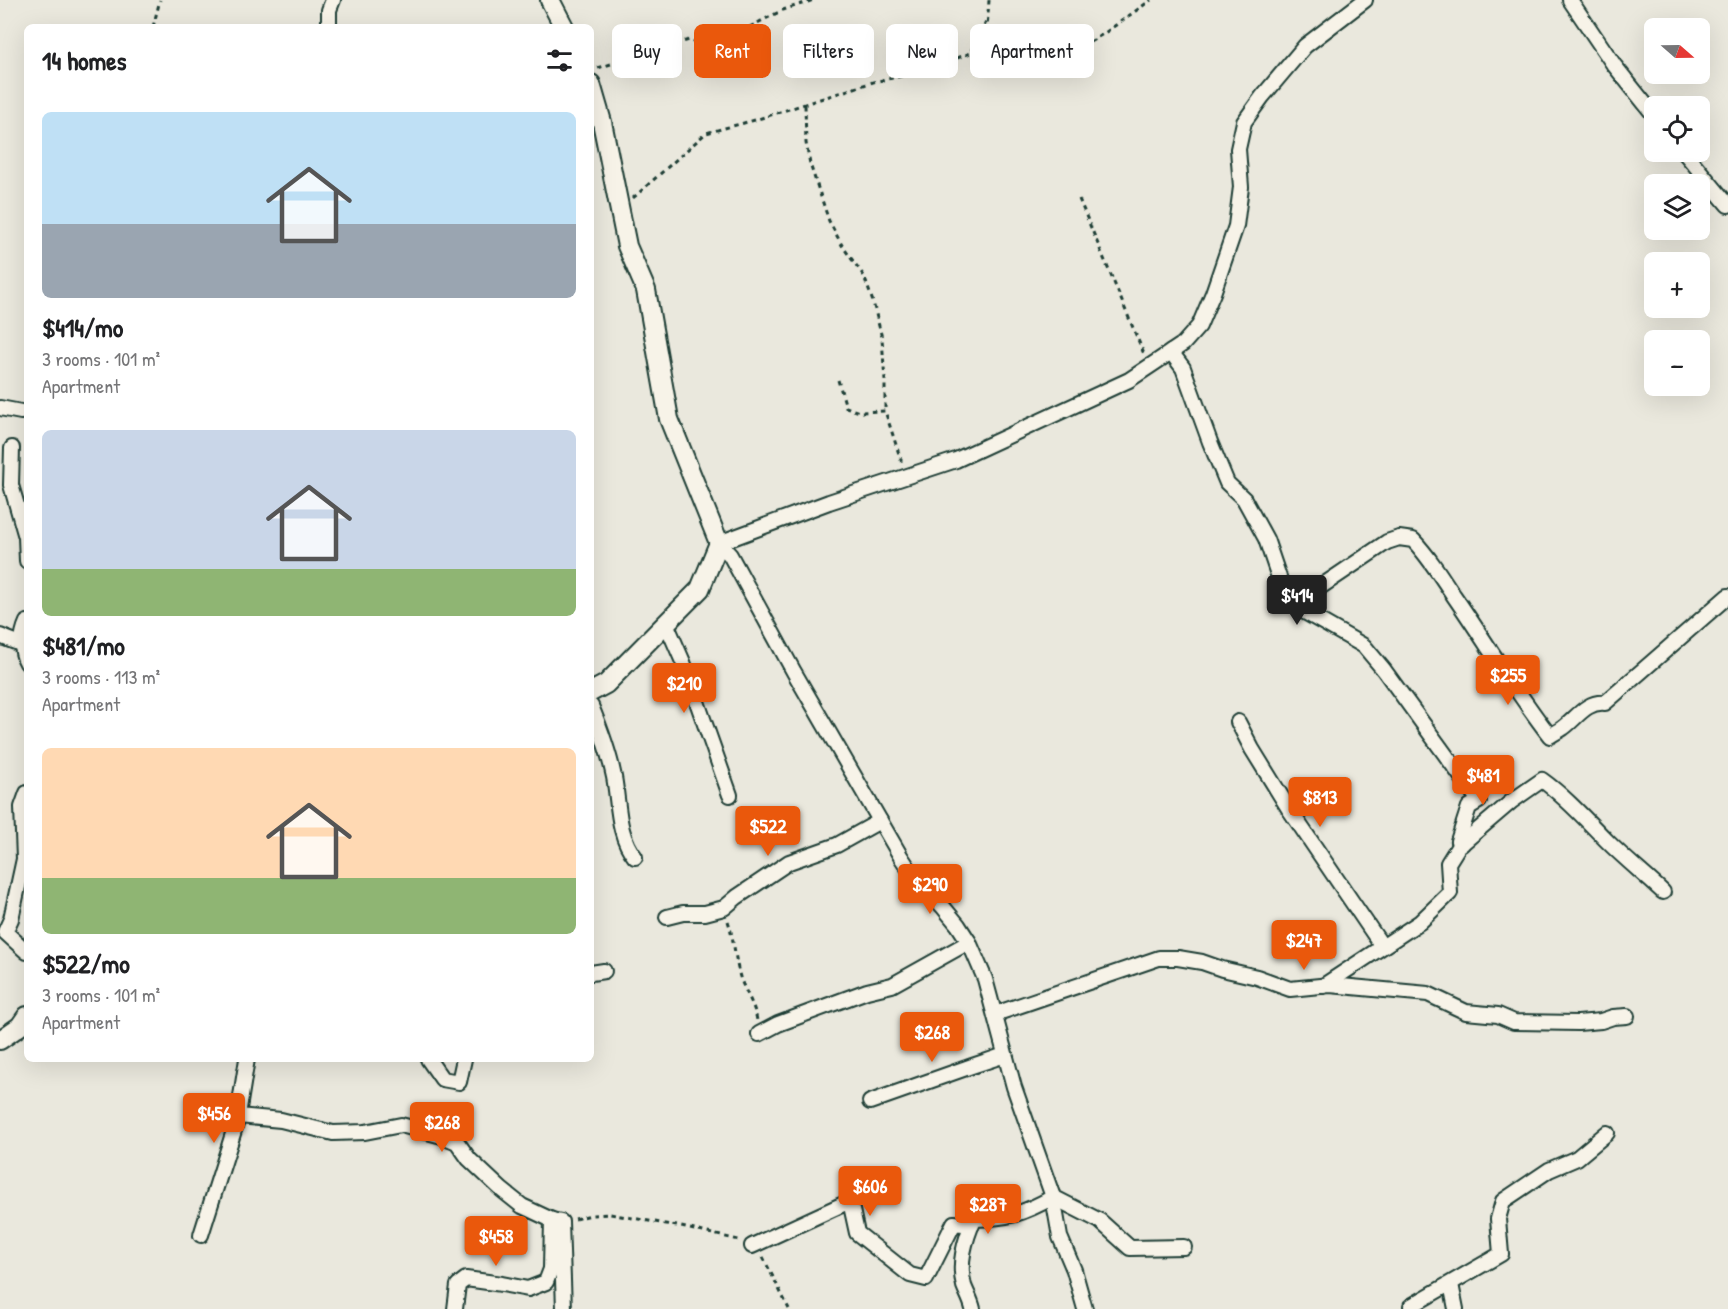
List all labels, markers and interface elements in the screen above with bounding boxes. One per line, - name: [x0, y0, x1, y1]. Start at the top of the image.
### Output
- north arrow: [1644, 18, 1710, 84]
- map controls: [1644, 18, 1710, 396]
- chip: Buy: [612, 24, 682, 78]
- chip: Rent: [694, 24, 771, 78]
- chip: Filters: [783, 24, 874, 78]
- chip: New: [886, 24, 958, 78]
- chip: Apartment: [970, 24, 1094, 78]
- text: 14 homes: [42, 43, 127, 78]
- icon: filters: [543, 44, 576, 77]
- button: locate: [1644, 96, 1710, 162]
- icon: home: [255, 151, 363, 259]
- button: layers: [1644, 174, 1710, 240]
- button: +: [1644, 252, 1710, 318]
- text: $414/mo: [42, 310, 123, 345]
- button: −: [1644, 330, 1710, 396]
- text: 3 rooms · 101 m²: [42, 345, 160, 372]
- text: Apartment: [42, 372, 120, 399]
- icon: home: [255, 469, 363, 577]
- pin: $414: [1261, 575, 1333, 626]
- text: $414: [1281, 581, 1313, 608]
- text: $481/mo: [42, 628, 125, 663]
- pin: $255: [1472, 655, 1544, 706]
- text: $255: [1490, 661, 1526, 688]
- text: 3 rooms · 113 m²: [42, 663, 160, 690]
- pin: $210: [648, 663, 720, 714]
- text: $210: [666, 669, 702, 696]
- text: Apartment: [42, 690, 120, 717]
- pin: $481: [1447, 755, 1519, 806]
- text: $481: [1466, 761, 1500, 788]
- pin: $813: [1284, 777, 1356, 828]
- text: $813: [1302, 783, 1338, 810]
- icon: home: [255, 787, 363, 895]
- pin: $522: [732, 806, 804, 857]
- text: $522: [749, 812, 787, 839]
- pin: $290: [894, 864, 966, 915]
- text: $290: [912, 870, 948, 897]
- pin: $247: [1268, 920, 1340, 971]
- text: $247: [1286, 926, 1322, 953]
- text: $522/mo: [42, 946, 130, 981]
- text: 3 rooms · 101 m²: [42, 981, 160, 1008]
- text: Apartment: [42, 1008, 120, 1035]
- pin: $268: [896, 1012, 968, 1063]
- text: $268: [914, 1018, 950, 1045]
- pin: $456: [178, 1093, 250, 1144]
- text: $456: [197, 1099, 231, 1126]
- pin: $268: [406, 1102, 478, 1153]
- text: $268: [424, 1108, 460, 1135]
- pin: $606: [834, 1166, 906, 1217]
- text: $606: [852, 1172, 888, 1199]
- pin: $287: [952, 1184, 1024, 1235]
- text: $287: [969, 1190, 1007, 1217]
- pin: $458: [460, 1216, 532, 1267]
- text: $458: [479, 1222, 513, 1249]

